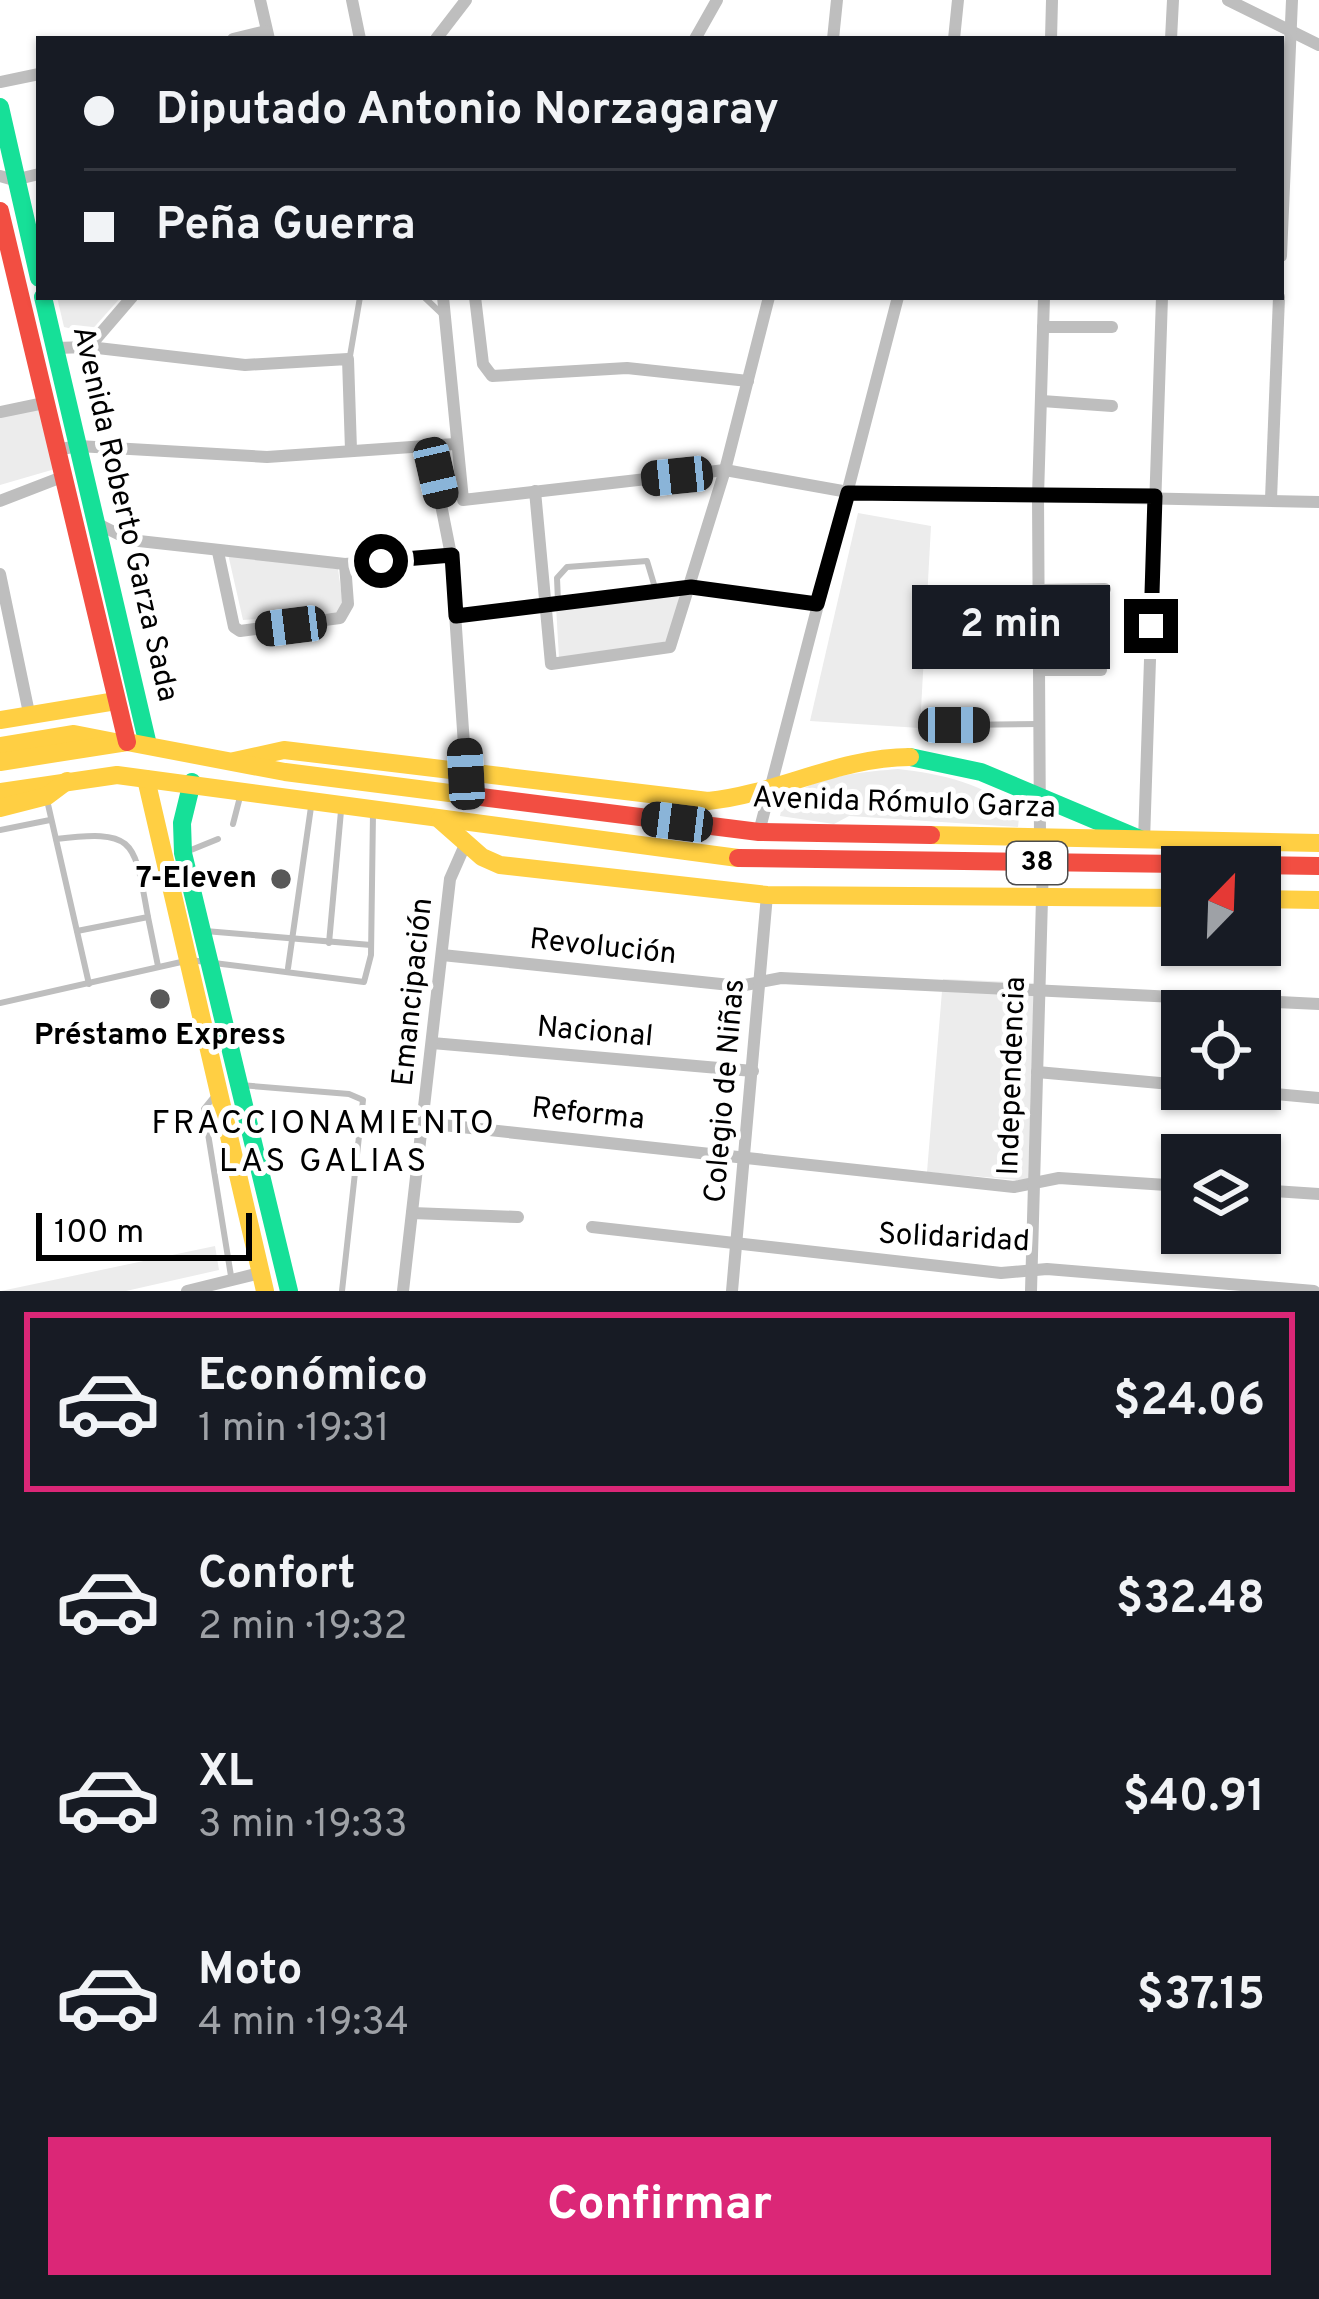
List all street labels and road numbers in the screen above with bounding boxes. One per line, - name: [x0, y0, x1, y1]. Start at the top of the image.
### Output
- street label: Avenida Roberto Garza Sada: [63, 323, 185, 705]
- street label: Avenida Rómulo Garza: [752, 780, 1056, 828]
- road number: 38: [1007, 842, 1067, 884]
- street label: Emancipación: [386, 896, 442, 1088]
- street label: Revolución: [528, 922, 678, 974]
- street label: Independencia: [991, 976, 1035, 1176]
- street label: Colegio de Niñas: [698, 977, 754, 1205]
- street label: Nacional: [535, 1009, 655, 1057]
- street label: Reforma: [530, 1091, 646, 1139]
- street label: Solidaridad: [877, 1217, 1031, 1261]

